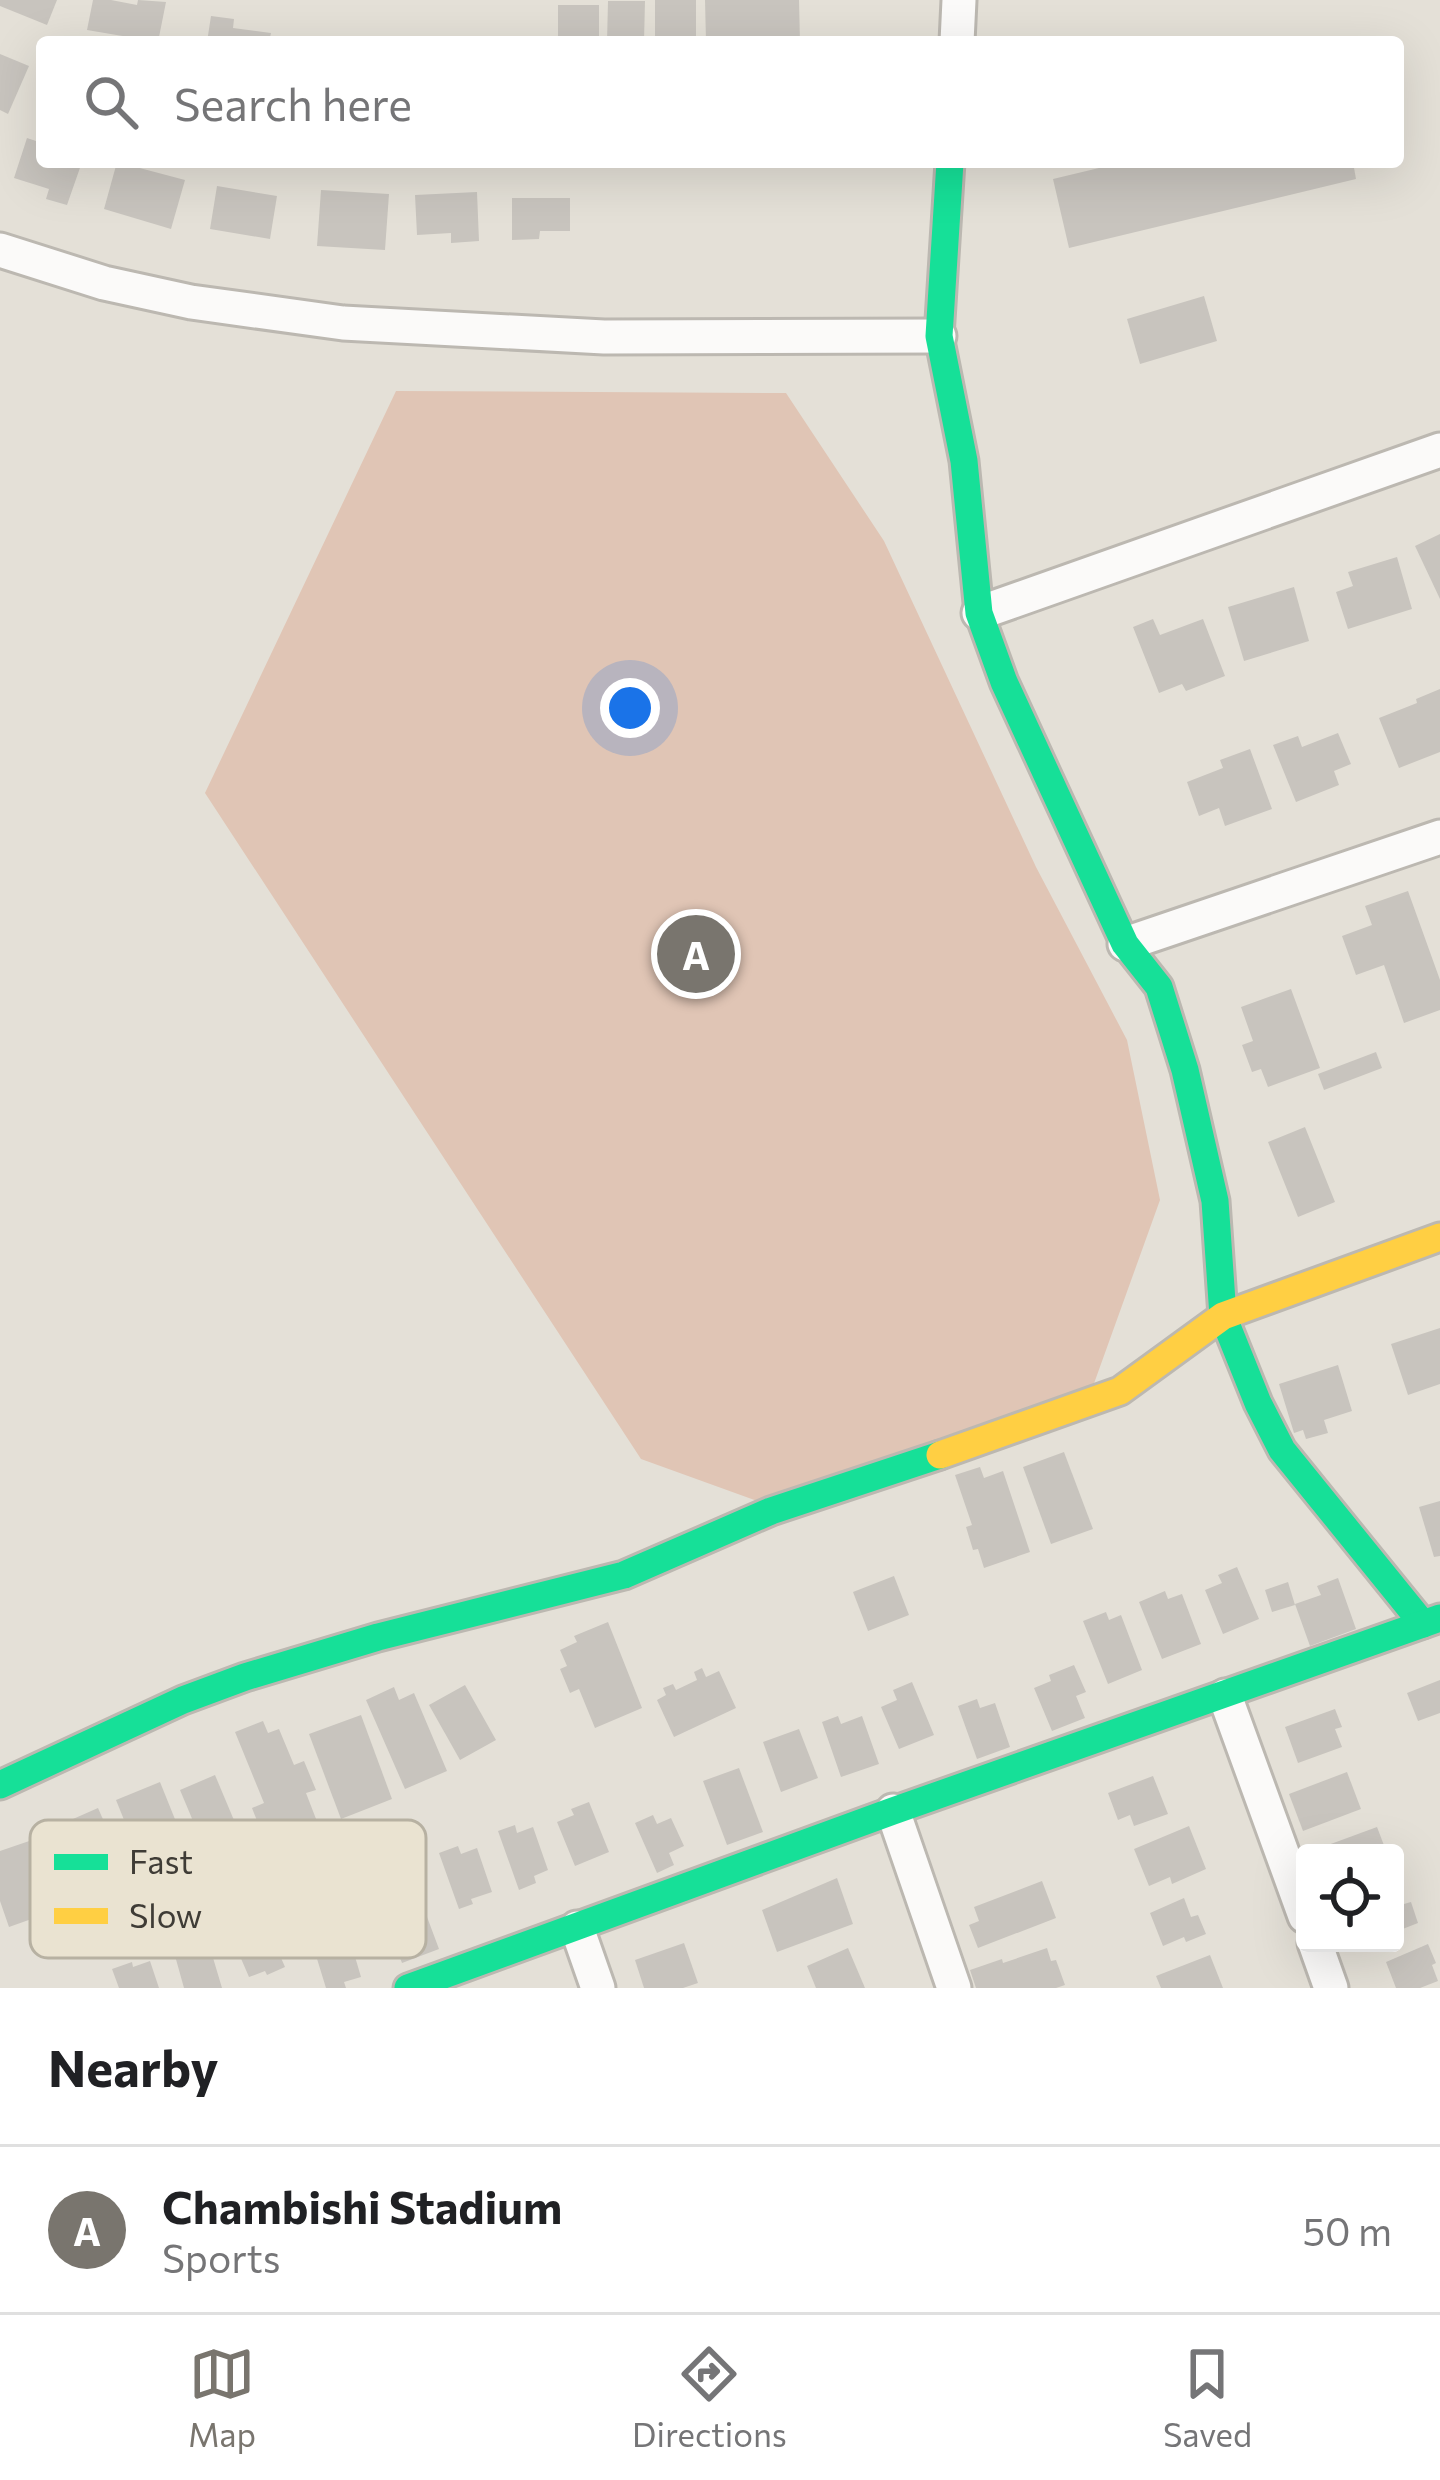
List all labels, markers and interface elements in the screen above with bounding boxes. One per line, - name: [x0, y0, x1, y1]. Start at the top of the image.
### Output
- search box: [36, 36, 1404, 168]
- icon: search: [78, 69, 144, 135]
- text: Search here: [174, 75, 412, 130]
- your location: [600, 678, 660, 738]
- pin: A: [657, 909, 735, 999]
- legend: [30, 1820, 426, 1958]
- text: Fast: [129, 1840, 193, 1881]
- map controls: [1296, 1844, 1404, 1952]
- button: locate: [1296, 1844, 1404, 1952]
- text: Slow: [129, 1894, 202, 1935]
- text: Nearby: [48, 2035, 218, 2098]
- text: Chambishi Stadium: [162, 2178, 562, 2233]
- text: A: [73, 2206, 101, 2254]
- text: 50 m: [1303, 2206, 1392, 2254]
- text: Sports: [162, 2233, 281, 2281]
- tab: Map: [188, 2341, 256, 2454]
- tab: Directions: [632, 2341, 787, 2454]
- tab: Saved: [1163, 2341, 1252, 2454]

